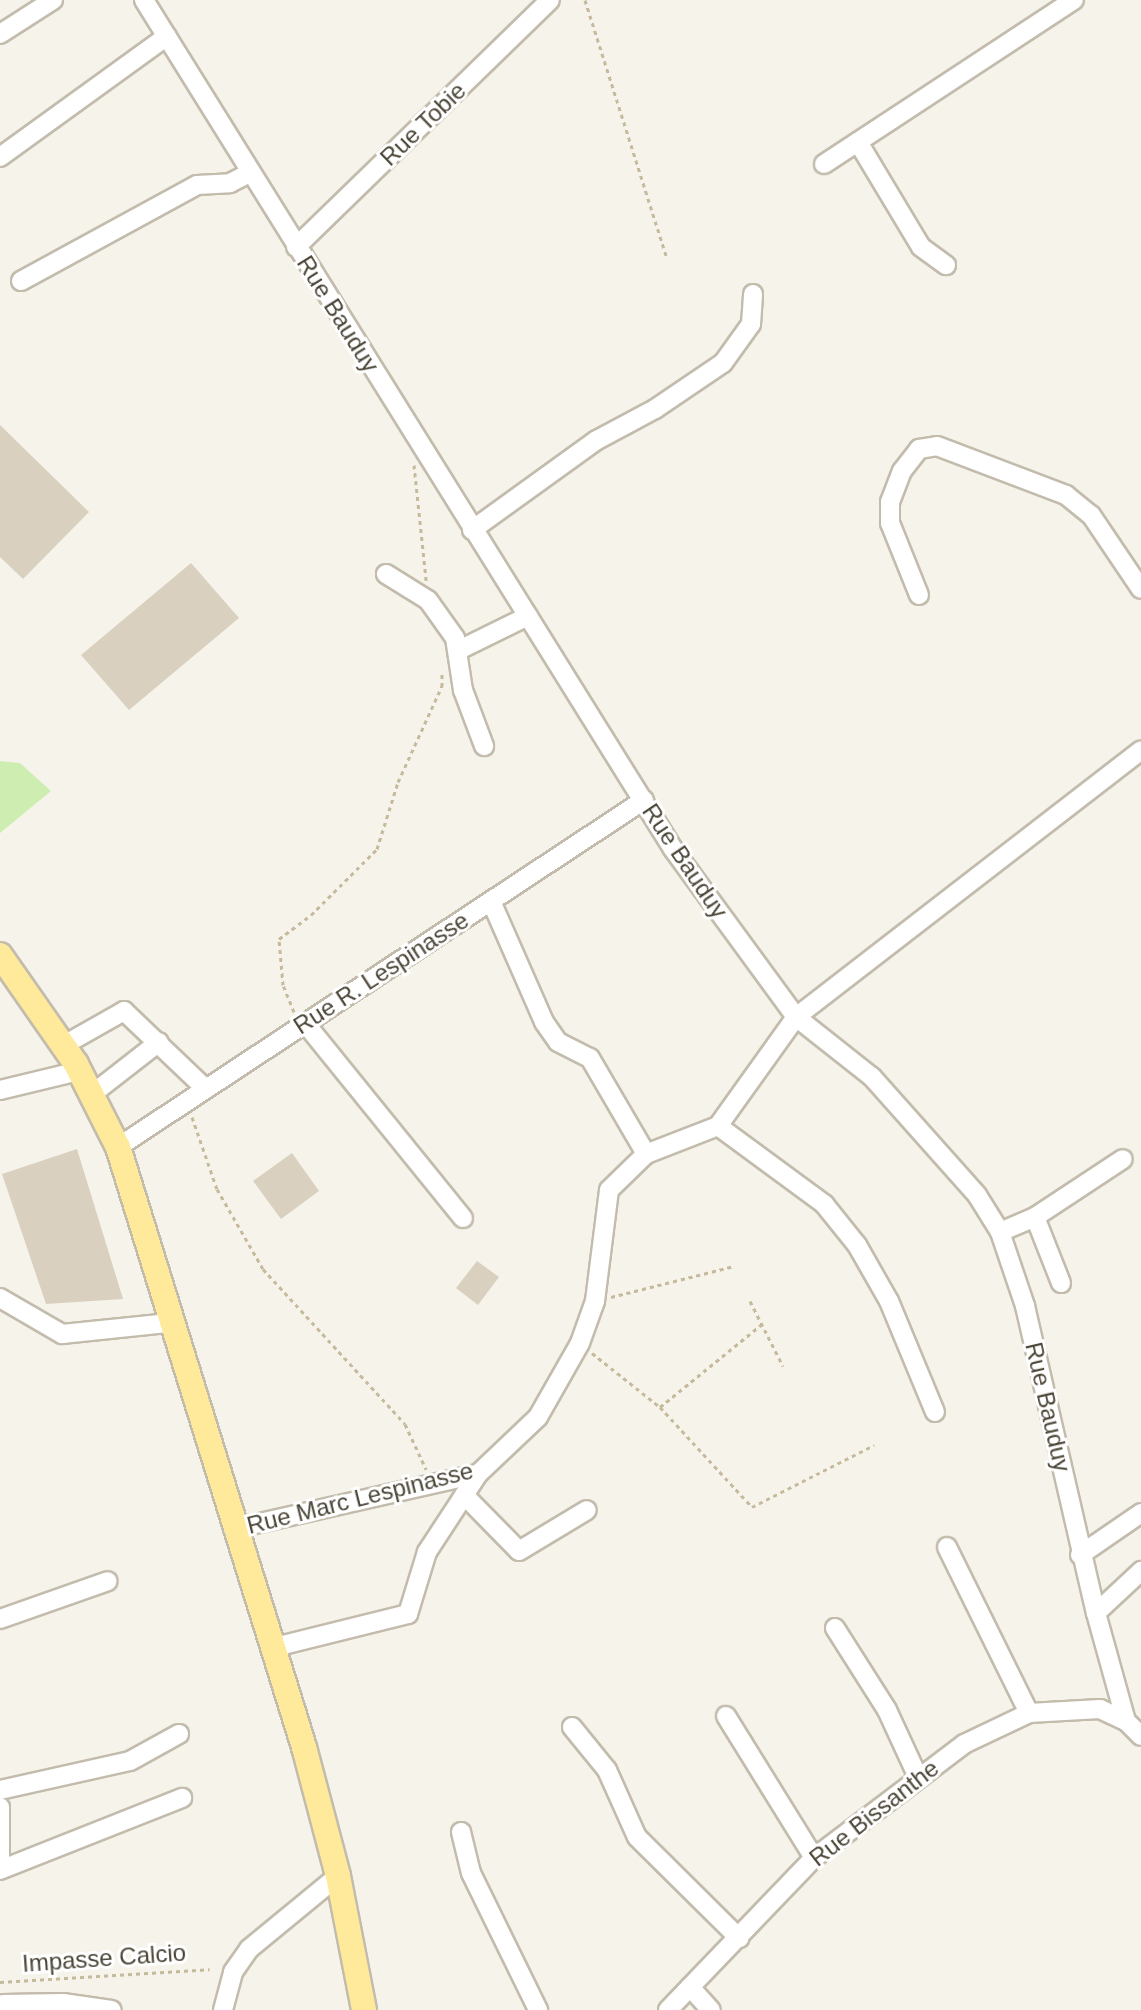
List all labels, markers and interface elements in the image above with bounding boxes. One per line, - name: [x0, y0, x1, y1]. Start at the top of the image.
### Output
- street label: Rue Tobie: [374, 76, 472, 172]
- street label: Rue Bauduy: [291, 250, 385, 378]
- street label: Rue Bauduy: [636, 798, 734, 924]
- street label: Rue R. Lespinasse: [288, 906, 474, 1040]
- street label: Rue Bauduy: [1019, 1339, 1077, 1475]
- street label: Rue Marc Lespinasse: [244, 1456, 476, 1540]
- street label: Rue Bissanthe: [804, 1754, 944, 1872]
- street label: Impasse Calcio: [21, 1938, 187, 1978]

